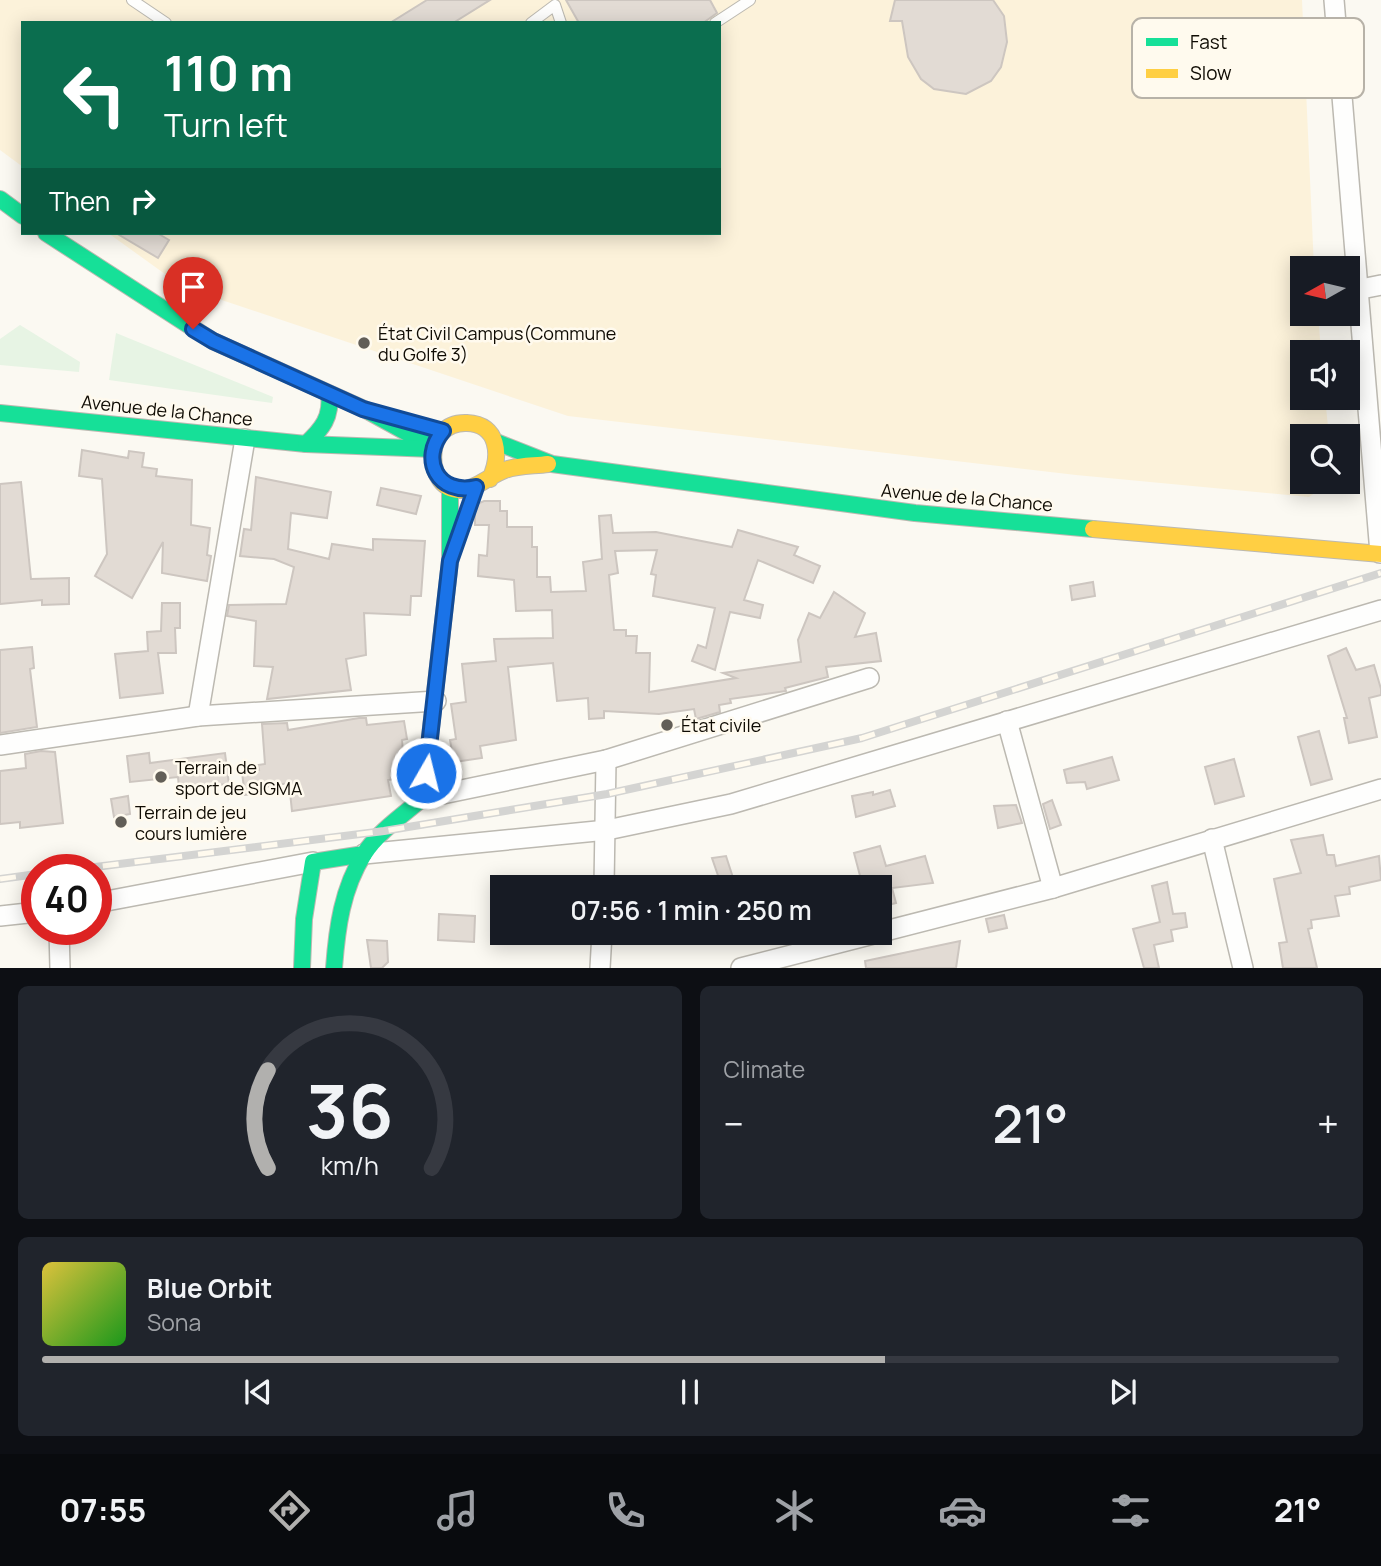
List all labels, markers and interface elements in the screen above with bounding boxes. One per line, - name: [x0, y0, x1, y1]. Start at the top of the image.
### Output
- legend: [1132, 18, 1364, 98]
- text: Fast: [1190, 29, 1227, 55]
- text: 110 m: [164, 39, 293, 106]
- icon: left: [49, 49, 140, 140]
- text: Slow: [1190, 60, 1232, 86]
- text: Turn left: [164, 103, 288, 147]
- icon: right: [124, 182, 162, 220]
- text: Then: [49, 183, 110, 219]
- north arrow: [1290, 256, 1360, 326]
- map controls: [1290, 256, 1360, 494]
- pin: [163, 257, 223, 329]
- icon: arrive: [174, 268, 212, 306]
- place label: État Civil Campus(Commune du Golfe 3): [378, 321, 616, 366]
- marker: État Civil Campus(Commune du Golfe 3): [356, 335, 372, 351]
- button: sound: [1290, 340, 1360, 410]
- street label: Avenue de la Chance: [80, 389, 254, 431]
- button: search: [1290, 424, 1360, 494]
- street label: Avenue de la Chance: [880, 478, 1054, 516]
- place label: État civile: [681, 713, 761, 737]
- marker: État civile: [659, 717, 675, 733]
- position arrow: [389, 736, 463, 810]
- place label: Terrain de sport de SIGMA: [175, 755, 303, 800]
- marker: Terrain de sport de SIGMA: [153, 769, 169, 785]
- place label: Terrain de jeu cours lumière: [135, 800, 247, 845]
- marker: Terrain de jeu cours lumière: [113, 814, 129, 830]
- speed limit sign: 40: [21, 854, 112, 945]
- text: 07:56 · 1 min · 250 m: [570, 892, 812, 928]
- text: Climate: [724, 1053, 805, 1085]
- text: 36: [306, 1061, 394, 1161]
- text: 21°: [993, 1088, 1068, 1159]
- text: −: [724, 1097, 744, 1149]
- text: +: [1317, 1097, 1339, 1149]
- text: km/h: [321, 1148, 379, 1183]
- text: Blue Orbit: [147, 1270, 272, 1306]
- text: Sona: [147, 1306, 201, 1338]
- icon: previous: [239, 1373, 277, 1411]
- icon: pause: [671, 1373, 709, 1411]
- icon: next: [1104, 1373, 1142, 1411]
- icon: directions: [265, 1486, 314, 1535]
- icon: music: [433, 1486, 482, 1535]
- icon: phone: [601, 1486, 650, 1535]
- icon: climate: [770, 1486, 819, 1535]
- icon: car: [938, 1486, 987, 1535]
- icon: filters: [1106, 1486, 1155, 1535]
- text: 07:55: [60, 1488, 146, 1532]
- text: 21°: [1274, 1488, 1321, 1532]

